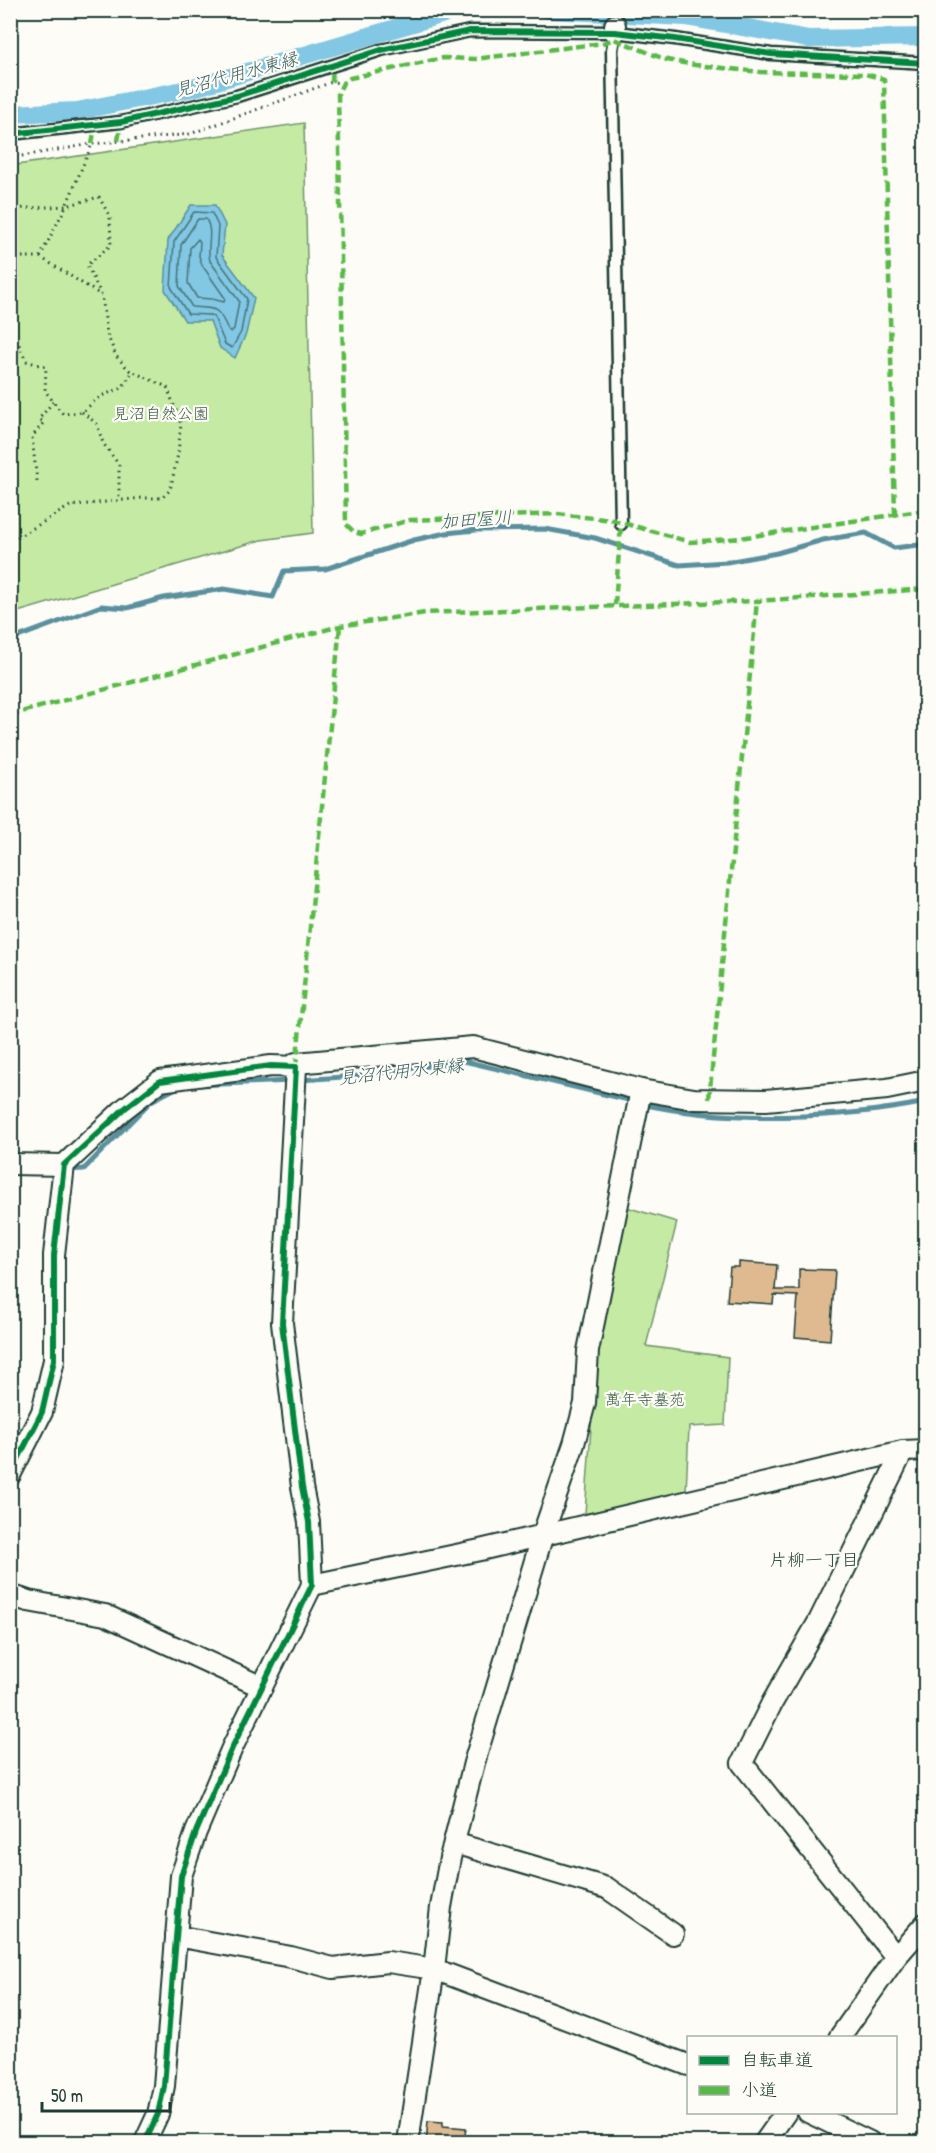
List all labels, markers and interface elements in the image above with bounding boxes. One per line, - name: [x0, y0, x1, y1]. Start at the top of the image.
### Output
- water label: 見沼代用水東縁: [172, 45, 302, 102]
- park label: 見沼自然公園: [113, 402, 209, 424]
- water label: 加田屋川: [439, 504, 513, 534]
- water label: 見沼代用水東縁: [337, 1052, 467, 1090]
- park label: 萬年寺墓苑: [605, 1388, 685, 1410]
- district label: 片柳一丁目: [769, 1547, 859, 1572]
- legend: [687, 2036, 897, 2114]
- text: 自転車道: [741, 2047, 813, 2072]
- scale bar: [42, 2075, 170, 2113]
- text: 小道: [741, 2077, 777, 2102]
- text: 50 m: [51, 2083, 83, 2108]

